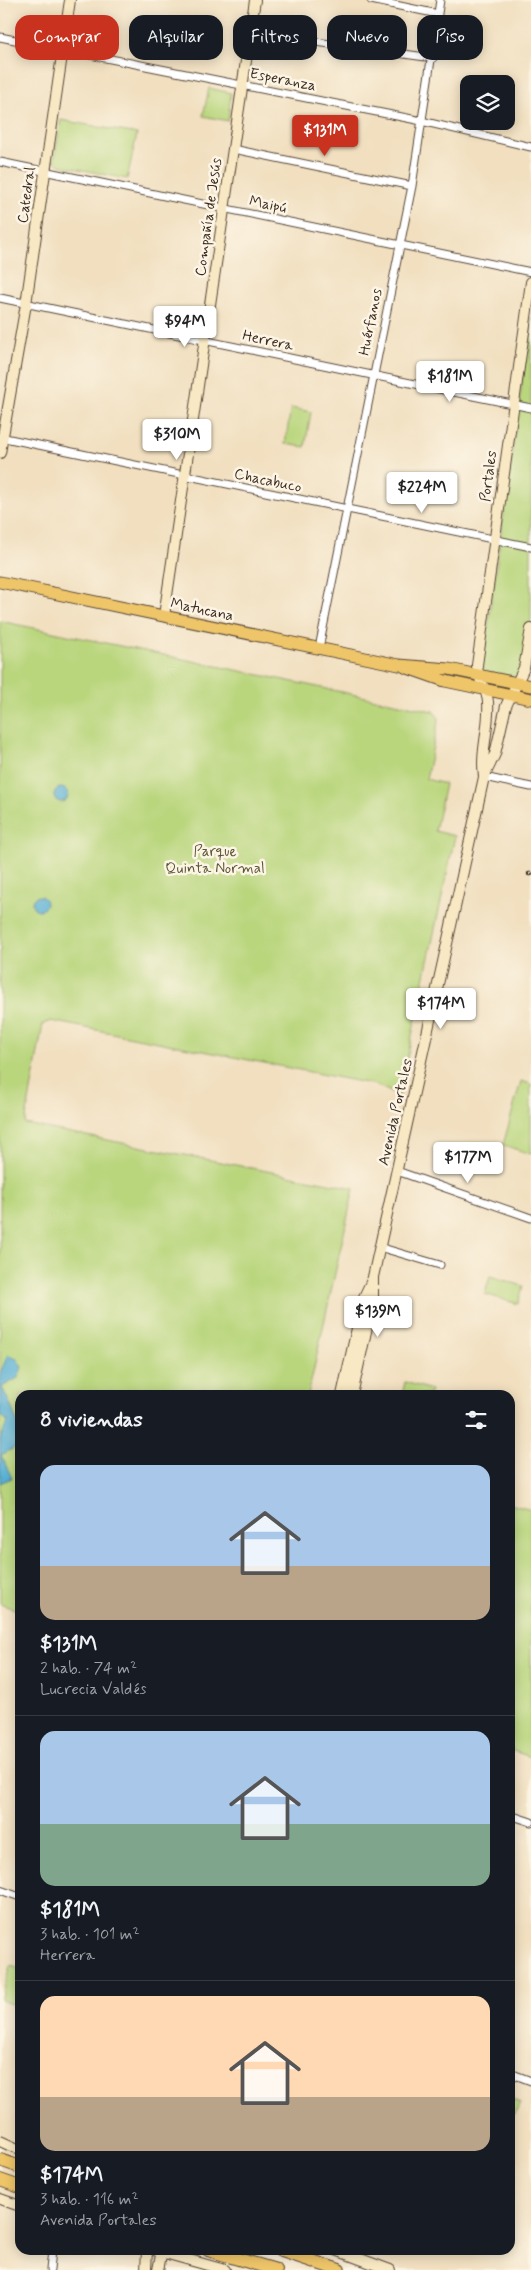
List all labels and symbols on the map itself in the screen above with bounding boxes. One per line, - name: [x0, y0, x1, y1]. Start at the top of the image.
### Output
- street label: Esperanza: [248, 64, 318, 96]
- pin: $131M: [290, 114, 360, 157]
- street label: Compañía de Jesús: [191, 156, 227, 278]
- street label: Catedral: [13, 165, 41, 225]
- street label: Maipú: [247, 191, 289, 219]
- street label: Huérfanos: [355, 287, 387, 357]
- pin: $94M: [155, 306, 215, 348]
- street label: Herrera: [240, 326, 296, 356]
- pin: $181M: [415, 360, 485, 403]
- pin: $310M: [142, 418, 212, 461]
- street label: Portales: [476, 449, 503, 503]
- street label: Chacabuco: [232, 464, 303, 498]
- pin: $224M: [387, 472, 457, 514]
- street label: Matucana: [168, 594, 235, 626]
- park label: Parque Quinta Normal: [165, 842, 265, 879]
- pin: $174M: [406, 988, 476, 1030]
- street label: Avenida Portales: [374, 1056, 418, 1168]
- pin: $177M: [433, 1142, 503, 1184]
- pin: $139M: [343, 1296, 413, 1338]

